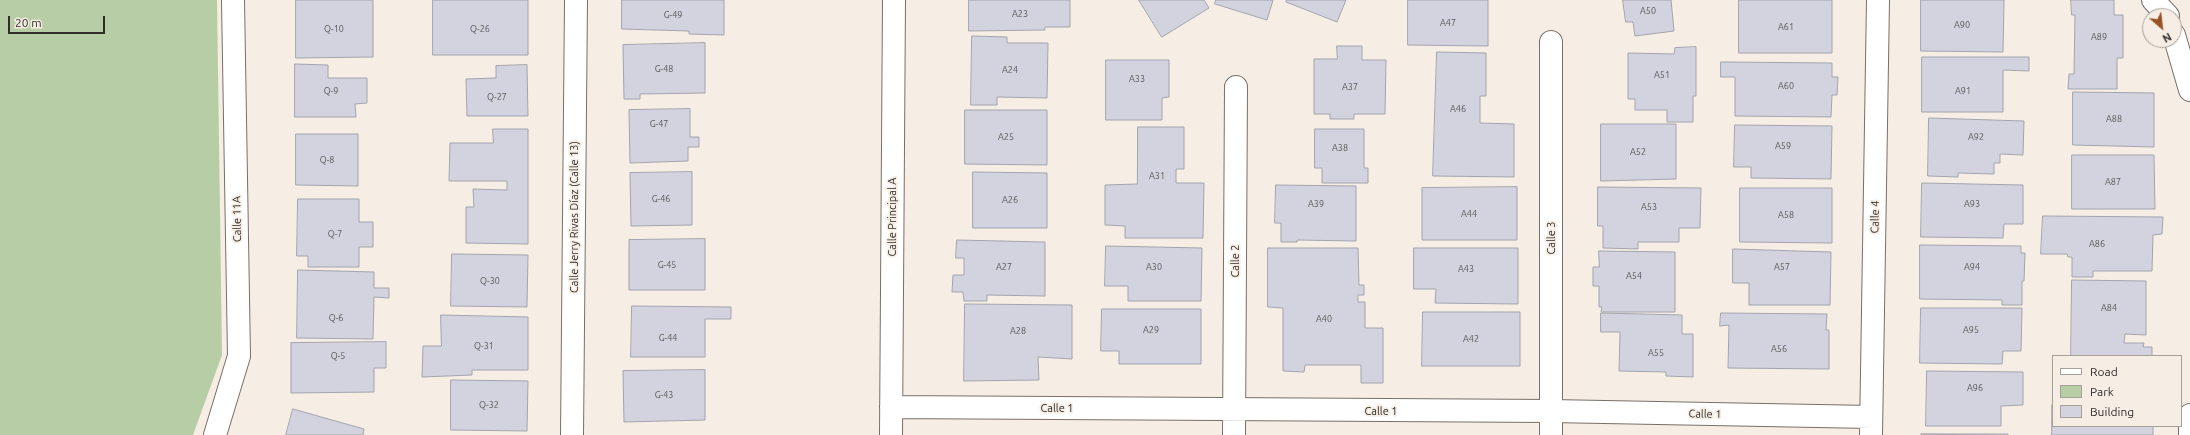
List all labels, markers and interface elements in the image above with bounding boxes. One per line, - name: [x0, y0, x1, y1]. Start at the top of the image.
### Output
- house number: A50: [1640, 6, 1656, 16]
- scale bar: [10, 8, 107, 34]
- north arrow: [2142, 8, 2182, 48]
- house number: A23: [1012, 9, 1028, 19]
- house number: G-49: [664, 10, 682, 20]
- text: 20 m: [15, 16, 42, 29]
- house number: A47: [1440, 18, 1456, 28]
- house number: A90: [1954, 20, 1970, 30]
- house number: A61: [1778, 22, 1794, 32]
- house number: Q-10: [324, 24, 344, 34]
- house number: Q-26: [470, 24, 490, 34]
- text: N: [2161, 30, 2174, 45]
- house number: A89: [2091, 32, 2107, 42]
- house number: G-48: [655, 64, 673, 74]
- house number: A24: [1002, 65, 1018, 75]
- house number: A51: [1654, 70, 1670, 80]
- house number: A33: [1129, 74, 1145, 84]
- house number: A60: [1778, 81, 1794, 91]
- house number: A37: [1342, 82, 1358, 92]
- house number: Q-9: [324, 86, 338, 96]
- house number: A91: [1955, 86, 1971, 96]
- house number: Q-27: [487, 92, 507, 102]
- house number: A46: [1450, 104, 1466, 114]
- house number: A88: [2106, 114, 2122, 124]
- house number: G-47: [650, 119, 668, 129]
- house number: A25: [998, 132, 1014, 142]
- house number: A92: [1968, 132, 1984, 142]
- street label: Calle Jerry Rivas Díaz (Calle 13): [567, 141, 581, 293]
- house number: A59: [1775, 141, 1791, 151]
- house number: A38: [1332, 143, 1348, 153]
- house number: A52: [1630, 147, 1646, 157]
- house number: Q-8: [320, 155, 334, 165]
- house number: A31: [1149, 171, 1165, 181]
- house number: A87: [2105, 177, 2121, 187]
- street label: Calle Principal A: [885, 178, 899, 256]
- house number: G-46: [652, 194, 670, 204]
- house number: A26: [1002, 195, 1018, 205]
- street label: Calle 11A: [230, 196, 244, 242]
- house number: A39: [1308, 199, 1324, 209]
- house number: A93: [1964, 199, 1980, 209]
- street label: Calle 4: [1868, 200, 1882, 234]
- house number: A53: [1641, 202, 1657, 212]
- house number: A44: [1461, 209, 1477, 219]
- house number: A58: [1778, 210, 1794, 220]
- street label: Calle 3: [1544, 222, 1558, 254]
- house number: Q-7: [328, 229, 342, 239]
- house number: A86: [2089, 239, 2105, 249]
- street label: Calle 2: [1228, 245, 1242, 277]
- house number: G-45: [658, 260, 676, 270]
- house number: A27: [996, 262, 1012, 272]
- house number: A30: [1146, 262, 1162, 272]
- house number: A57: [1774, 262, 1790, 272]
- house number: A94: [1964, 262, 1980, 272]
- house number: A43: [1458, 264, 1474, 274]
- house number: A54: [1626, 271, 1642, 281]
- house number: Q-30: [480, 276, 500, 286]
- house number: A84: [2101, 303, 2117, 313]
- house number: Q-6: [329, 313, 343, 323]
- house number: A40: [1316, 314, 1332, 324]
- house number: A29: [1143, 325, 1159, 335]
- house number: A95: [1963, 325, 1979, 335]
- house number: A28: [1010, 326, 1026, 336]
- house number: G-44: [659, 333, 677, 343]
- house number: A42: [1463, 334, 1479, 344]
- house number: Q-31: [474, 341, 494, 351]
- house number: A56: [1771, 344, 1787, 354]
- house number: A55: [1648, 348, 1664, 358]
- house number: Q-5: [331, 351, 345, 361]
- legend: [2052, 355, 2182, 427]
- text: Road: [2090, 365, 2118, 378]
- house number: A96: [1967, 383, 1983, 393]
- text: Park: [2090, 385, 2114, 398]
- house number: G-43: [655, 390, 673, 400]
- house number: Q-32: [479, 400, 499, 410]
- street label: Calle 1: [1041, 401, 1073, 415]
- street label: Calle 1: [1365, 404, 1397, 418]
- text: Building: [2090, 405, 2134, 418]
- street label: Calle 1: [1688, 407, 1722, 421]

